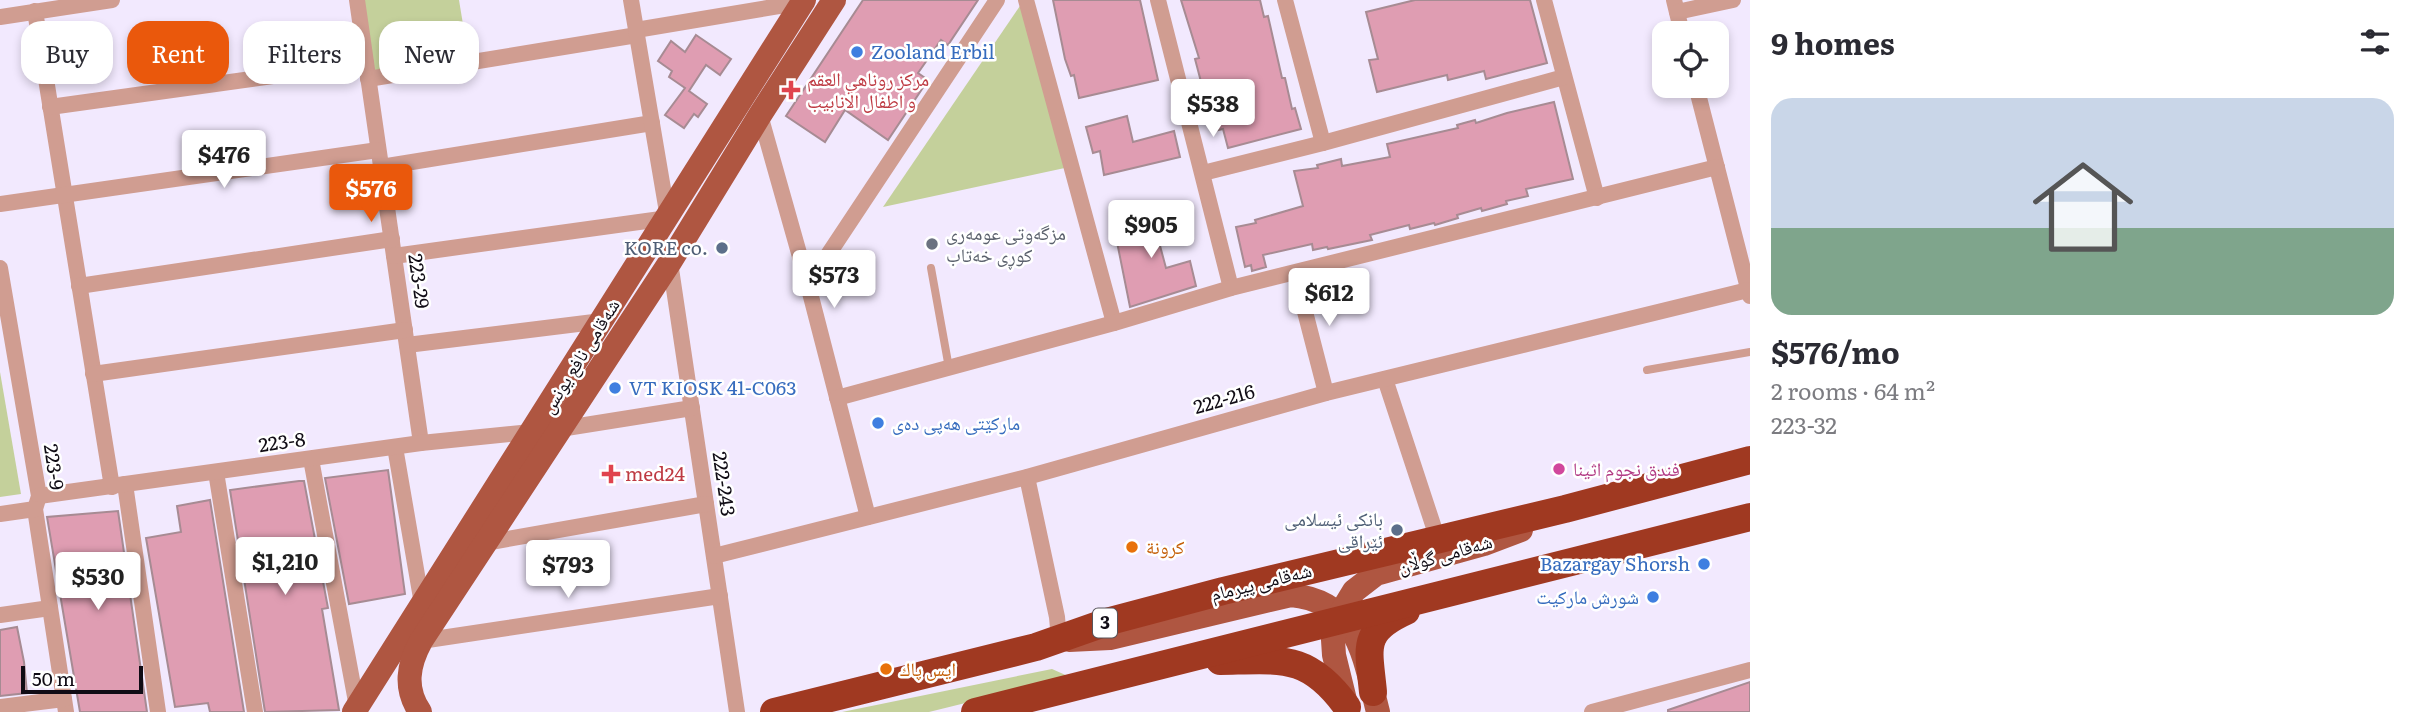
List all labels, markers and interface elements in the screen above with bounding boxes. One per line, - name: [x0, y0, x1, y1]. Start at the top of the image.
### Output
- text: 9 homes: [1771, 20, 1895, 64]
- chip: Buy: [21, 21, 113, 84]
- chip: Rent: [127, 21, 229, 84]
- chip: Filters: [243, 21, 365, 84]
- chip: New: [379, 21, 479, 84]
- map controls: [1652, 21, 1729, 98]
- button: locate: [1652, 21, 1729, 98]
- icon: filters: [2356, 23, 2394, 61]
- place label: Zooland Erbil: [871, 37, 995, 65]
- marker: Zooland Erbil: [849, 44, 865, 60]
- place label: مركز روناهي العقم و اطفال الانابيب: [807, 64, 929, 114]
- marker: مركز روناهي العقم و اطفال الانابيب: [781, 80, 801, 100]
- pin: $538: [1172, 80, 1254, 139]
- text: $538: [1187, 85, 1239, 119]
- pin: $476: [183, 130, 265, 190]
- text: $476: [198, 136, 250, 170]
- icon: home: [2020, 144, 2146, 270]
- pin: $576: [330, 164, 412, 224]
- text: $576: [345, 170, 397, 204]
- pin: $905: [1110, 201, 1192, 260]
- text: $905: [1124, 206, 1178, 240]
- place label: مزگەوتی عومەری کوڕی خەتاب: [946, 218, 1066, 270]
- place label: KORE co.: [624, 233, 708, 261]
- marker: مزگەوتی عومەری کوڕی خەتاب: [924, 236, 940, 252]
- marker: KORE co.: [714, 240, 730, 256]
- pin: $573: [793, 250, 875, 310]
- street label: 223-29: [402, 252, 438, 310]
- text: $573: [809, 256, 859, 290]
- pin: $612: [1288, 268, 1370, 328]
- text: $612: [1305, 274, 1354, 308]
- street label: شەقامی نافع یونس: [533, 293, 626, 418]
- text: $576/mo: [1771, 329, 1900, 373]
- place label: VT KIOSK 41-C063: [629, 373, 797, 401]
- text: 2 rooms · 64 m²: [1771, 373, 1935, 407]
- street label: 222-216: [1190, 376, 1258, 420]
- marker: VT KIOSK 41-C063: [607, 380, 623, 396]
- text: 223-32: [1771, 407, 1837, 441]
- place label: مارکێتی هەپی دەی: [892, 408, 1020, 436]
- marker: مارکێتی هەپی دەی: [870, 415, 886, 431]
- street label: 223-8: [257, 424, 307, 458]
- street label: 223-9: [38, 442, 72, 492]
- street label: 222-243: [707, 450, 743, 518]
- place label: فندق نجوم اثينا: [1573, 454, 1680, 483]
- place label: med24: [625, 459, 685, 487]
- marker: فندق نجوم اثينا: [1551, 461, 1567, 477]
- marker: med24: [603, 466, 619, 482]
- place label: بانکی ئیسلامی ئێراقی: [1284, 504, 1383, 554]
- marker: بانکی ئیسلامی ئێراقی: [1389, 522, 1405, 538]
- street label: شەقامی گوڵان: [1394, 526, 1495, 580]
- place label: كرونة: [1146, 532, 1184, 560]
- pin: $1,210: [228, 538, 342, 597]
- marker: كرونة: [1124, 539, 1140, 555]
- pin: $793: [527, 540, 609, 600]
- text: $1,210: [252, 543, 318, 577]
- text: $793: [542, 546, 594, 580]
- place label: Bazargay Shorsh: [1540, 549, 1690, 577]
- pin: $530: [57, 552, 139, 612]
- street label: شەقامی پیرمام: [1207, 555, 1314, 608]
- marker: Bazargay Shorsh: [1696, 556, 1712, 572]
- text: $530: [72, 558, 124, 592]
- place label: شورش ماركيت: [1536, 582, 1639, 610]
- marker: شورش ماركيت: [1645, 589, 1661, 605]
- road number: 3: [1093, 608, 1117, 638]
- place label: ايس پاك: [900, 654, 956, 682]
- marker: ايس پاك: [878, 661, 894, 677]
- scale bar: [21, 663, 144, 695]
- text: 50 m: [32, 664, 75, 692]

